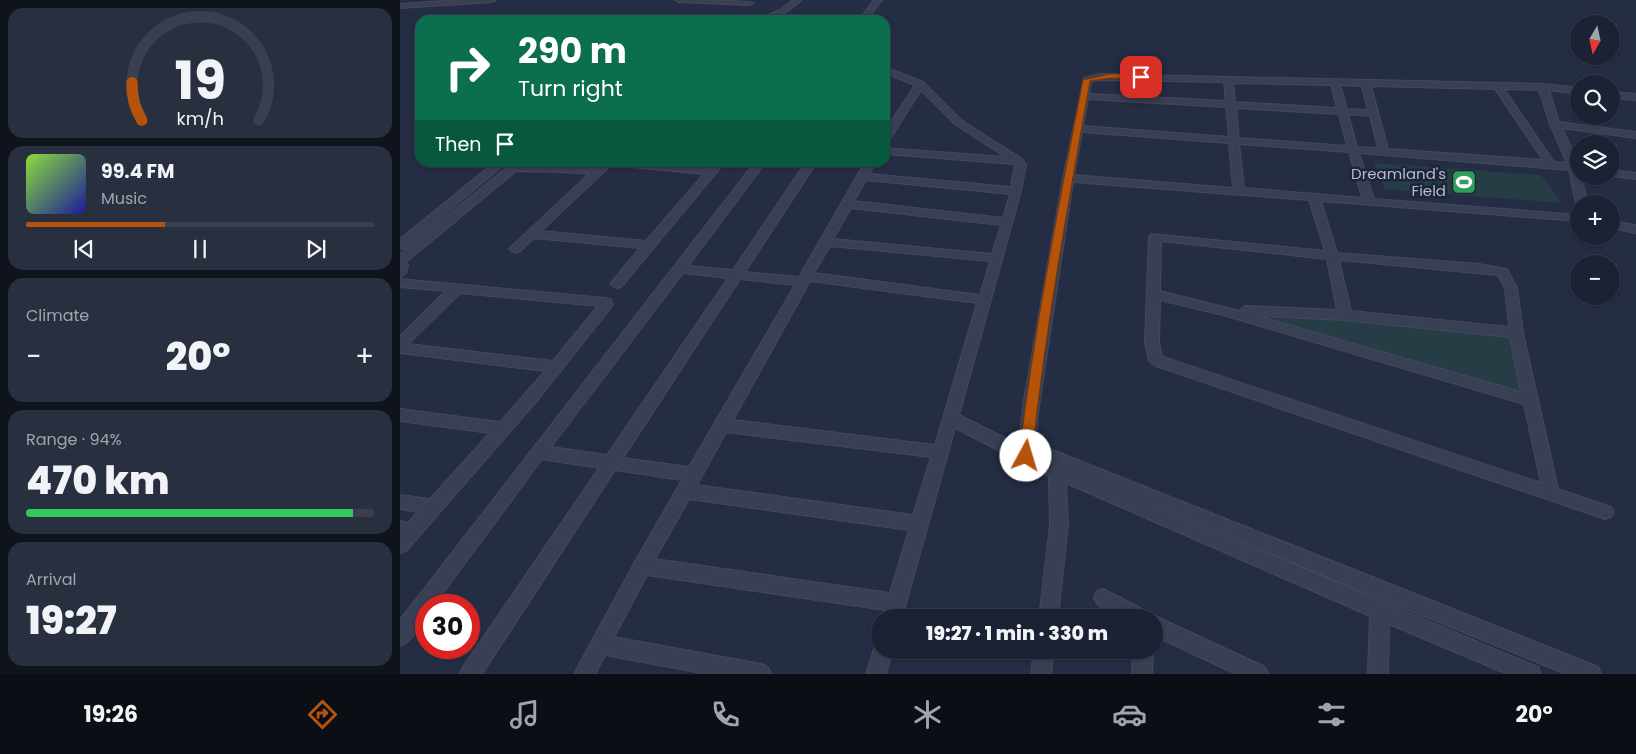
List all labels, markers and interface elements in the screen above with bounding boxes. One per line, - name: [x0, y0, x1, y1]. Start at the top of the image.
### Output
- north arrow: [1570, 15, 1620, 65]
- map controls: [1570, 15, 1620, 305]
- text: 290 m: [518, 26, 627, 75]
- icon: right: [435, 35, 500, 100]
- text: 19: [174, 44, 226, 117]
- pin: [1120, 56, 1162, 98]
- icon: arrive: [1127, 63, 1155, 91]
- text: Turn right: [518, 73, 623, 104]
- button: search: [1570, 75, 1620, 125]
- text: km/h: [176, 106, 224, 131]
- icon: arrive: [491, 130, 519, 158]
- text: Then: [435, 131, 481, 158]
- button: layers: [1570, 135, 1620, 185]
- text: 99.4 FM: [101, 158, 174, 185]
- place label: Dreamland's Field: [1351, 163, 1446, 201]
- sports icon: Dreamland's Field: [1451, 169, 1477, 195]
- text: Music: [101, 187, 147, 210]
- button: +: [1570, 195, 1620, 245]
- icon: previous: [70, 235, 98, 263]
- icon: pause: [186, 235, 214, 263]
- icon: next: [302, 235, 330, 263]
- button: −: [1570, 255, 1620, 305]
- text: Climate: [26, 304, 89, 327]
- text: 20°: [166, 330, 231, 383]
- text: −: [26, 337, 41, 376]
- text: +: [355, 337, 374, 376]
- text: Range · 94%: [26, 428, 122, 451]
- position arrow: [999, 429, 1051, 481]
- text: 470 km: [26, 454, 170, 507]
- text: Arrival: [26, 568, 76, 591]
- text: 19:27: [26, 594, 117, 647]
- speed limit sign: 30: [415, 594, 480, 659]
- text: 19:27 · 1 min · 330 m: [926, 620, 1108, 647]
- icon: directions: [305, 697, 340, 732]
- icon: music: [507, 697, 542, 732]
- icon: phone: [708, 697, 743, 732]
- icon: climate: [910, 697, 945, 732]
- icon: car: [1112, 697, 1147, 732]
- icon: filters: [1314, 697, 1349, 732]
- text: 19:26: [83, 699, 138, 730]
- text: 20°: [1516, 699, 1553, 730]

